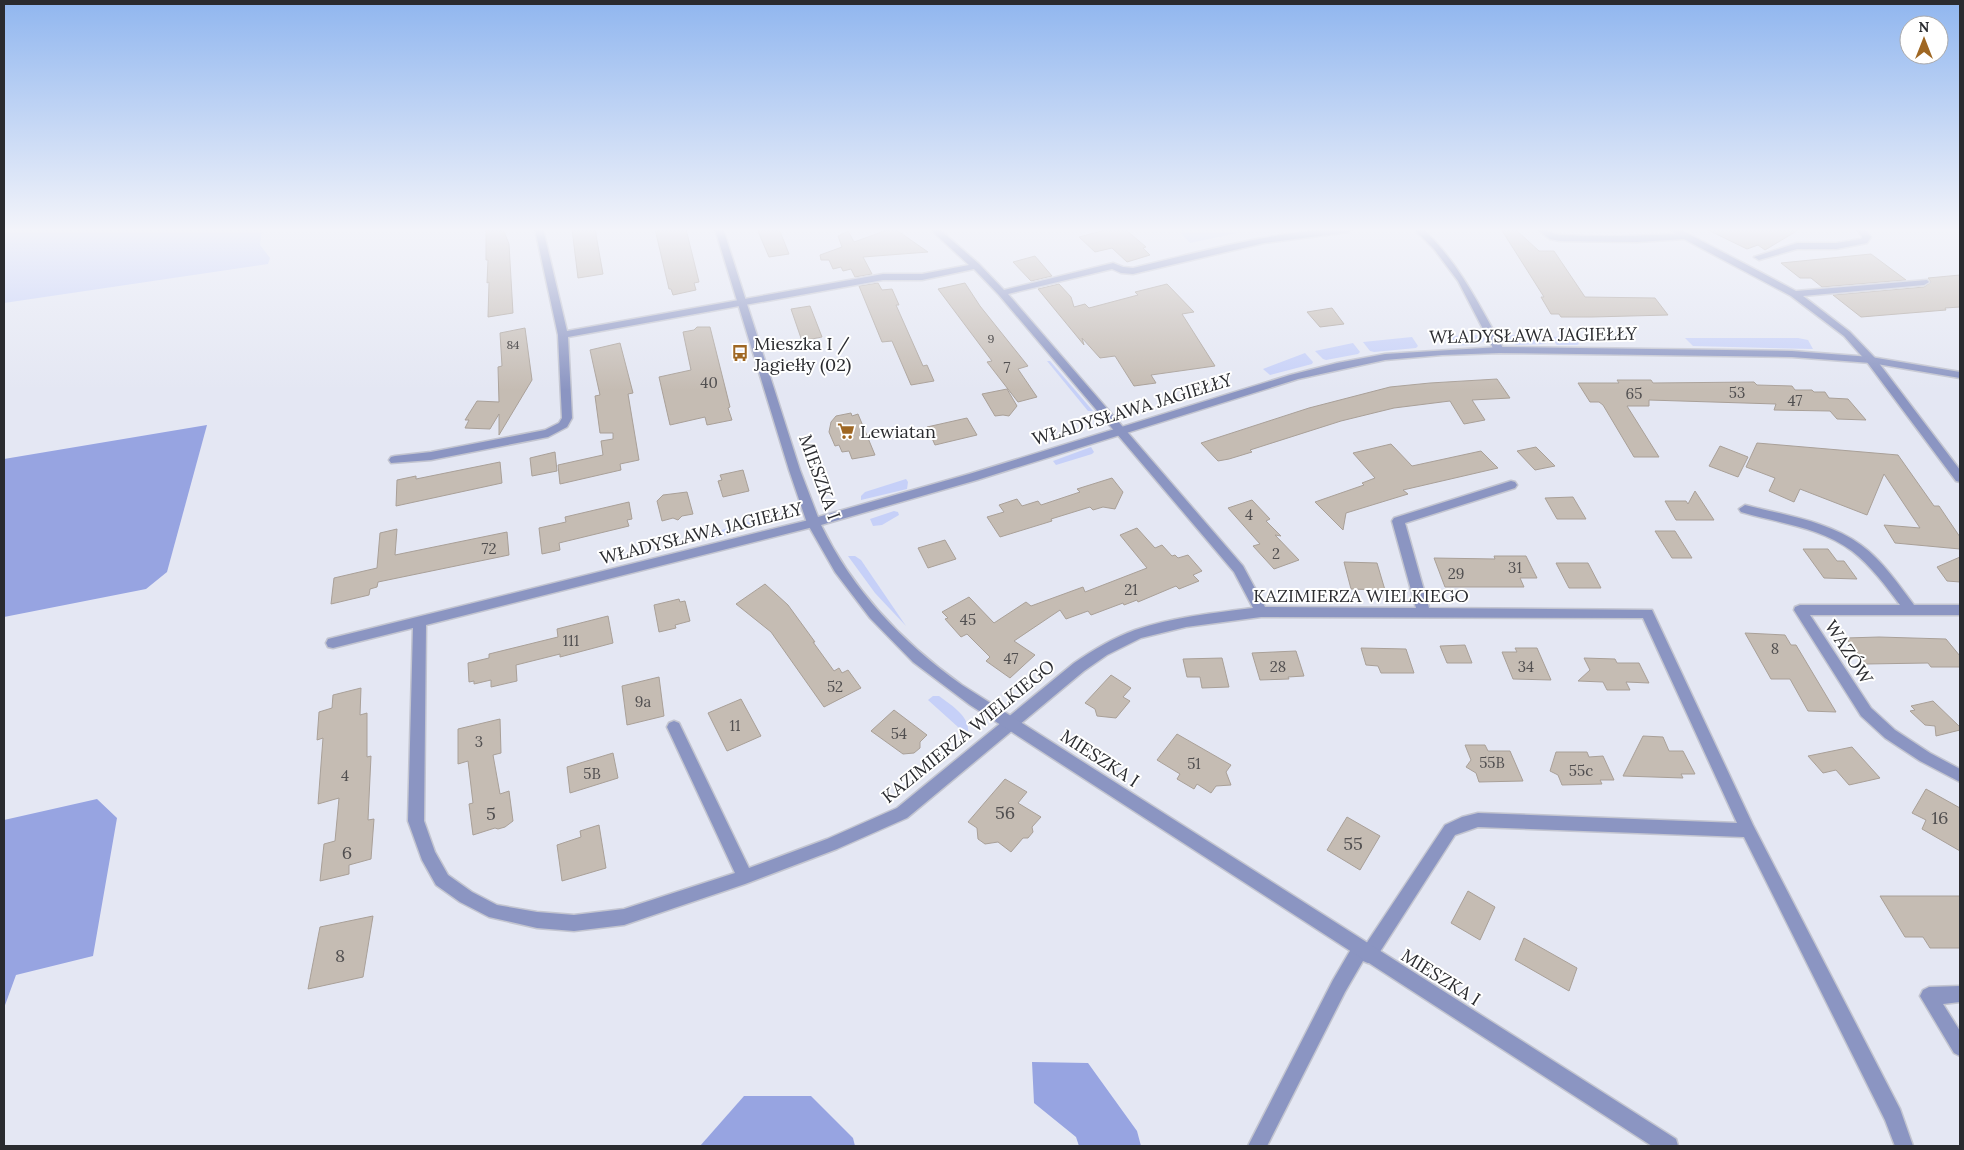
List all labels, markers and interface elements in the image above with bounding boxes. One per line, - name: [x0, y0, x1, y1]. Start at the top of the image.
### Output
- north arrow: [1899, 15, 1949, 65]
- text: N: [1919, 18, 1930, 36]
- street label: WŁADYSŁAWA JAGIEŁŁY: [1429, 322, 1638, 348]
- house number: 9: [988, 331, 995, 346]
- place label: Mieszka I / Jagiełły (02): [753, 332, 851, 376]
- house number: 84: [506, 337, 520, 352]
- bus stop icon: Mieszka I / Jagiełły (02): [730, 343, 750, 363]
- house number: 7: [1004, 358, 1011, 377]
- street label: WŁADYSŁAWA JAGIEŁŁY: [1029, 367, 1235, 450]
- house number: 40: [700, 373, 718, 392]
- house number: 53: [1729, 383, 1745, 402]
- house number: 65: [1626, 384, 1642, 403]
- house number: 47: [1787, 391, 1803, 410]
- place label: Lewiatan: [860, 420, 936, 443]
- supermarket icon: Lewiatan: [836, 421, 856, 441]
- street label: MIESZKA I: [794, 431, 846, 523]
- street label: WŁADYSŁAWA JAGIEŁŁY: [597, 497, 805, 569]
- house number: 4: [1245, 505, 1253, 524]
- house number: 72: [482, 539, 496, 558]
- house number: 2: [1272, 544, 1280, 563]
- house number: 31: [1508, 558, 1522, 577]
- house number: 29: [1448, 564, 1464, 583]
- house number: 21: [1124, 580, 1138, 599]
- street label: KAZIMIERZA WIELKIEGO: [1253, 584, 1469, 607]
- house number: 45: [960, 610, 976, 629]
- street label: WAZÓW: [1820, 616, 1879, 689]
- house number: 111: [563, 631, 579, 650]
- house number: 8: [1771, 639, 1779, 658]
- house number: 47: [1003, 649, 1019, 668]
- street label: KAZIMIERZA WIELKIEGO: [877, 654, 1059, 808]
- house number: 28: [1270, 657, 1286, 676]
- house number: 34: [1518, 657, 1534, 676]
- house number: 52: [827, 677, 843, 696]
- house number: 9a: [635, 692, 651, 711]
- house number: 11: [730, 716, 740, 735]
- house number: 54: [891, 724, 907, 743]
- street label: MIESZKA I: [1056, 724, 1144, 792]
- house number: 3: [475, 732, 483, 751]
- house number: 55B: [1479, 753, 1505, 772]
- house number: 51: [1187, 754, 1201, 773]
- house number: 55c: [1569, 761, 1593, 780]
- house number: 5B: [583, 764, 601, 783]
- house number: 4: [341, 766, 349, 785]
- house number: 56: [995, 801, 1015, 824]
- house number: 5: [486, 802, 496, 825]
- house number: 16: [1932, 806, 1948, 829]
- house number: 55: [1343, 832, 1363, 855]
- house number: 6: [342, 841, 352, 864]
- house number: 8: [335, 944, 345, 967]
- street label: MIESZKA I: [1397, 944, 1485, 1010]

